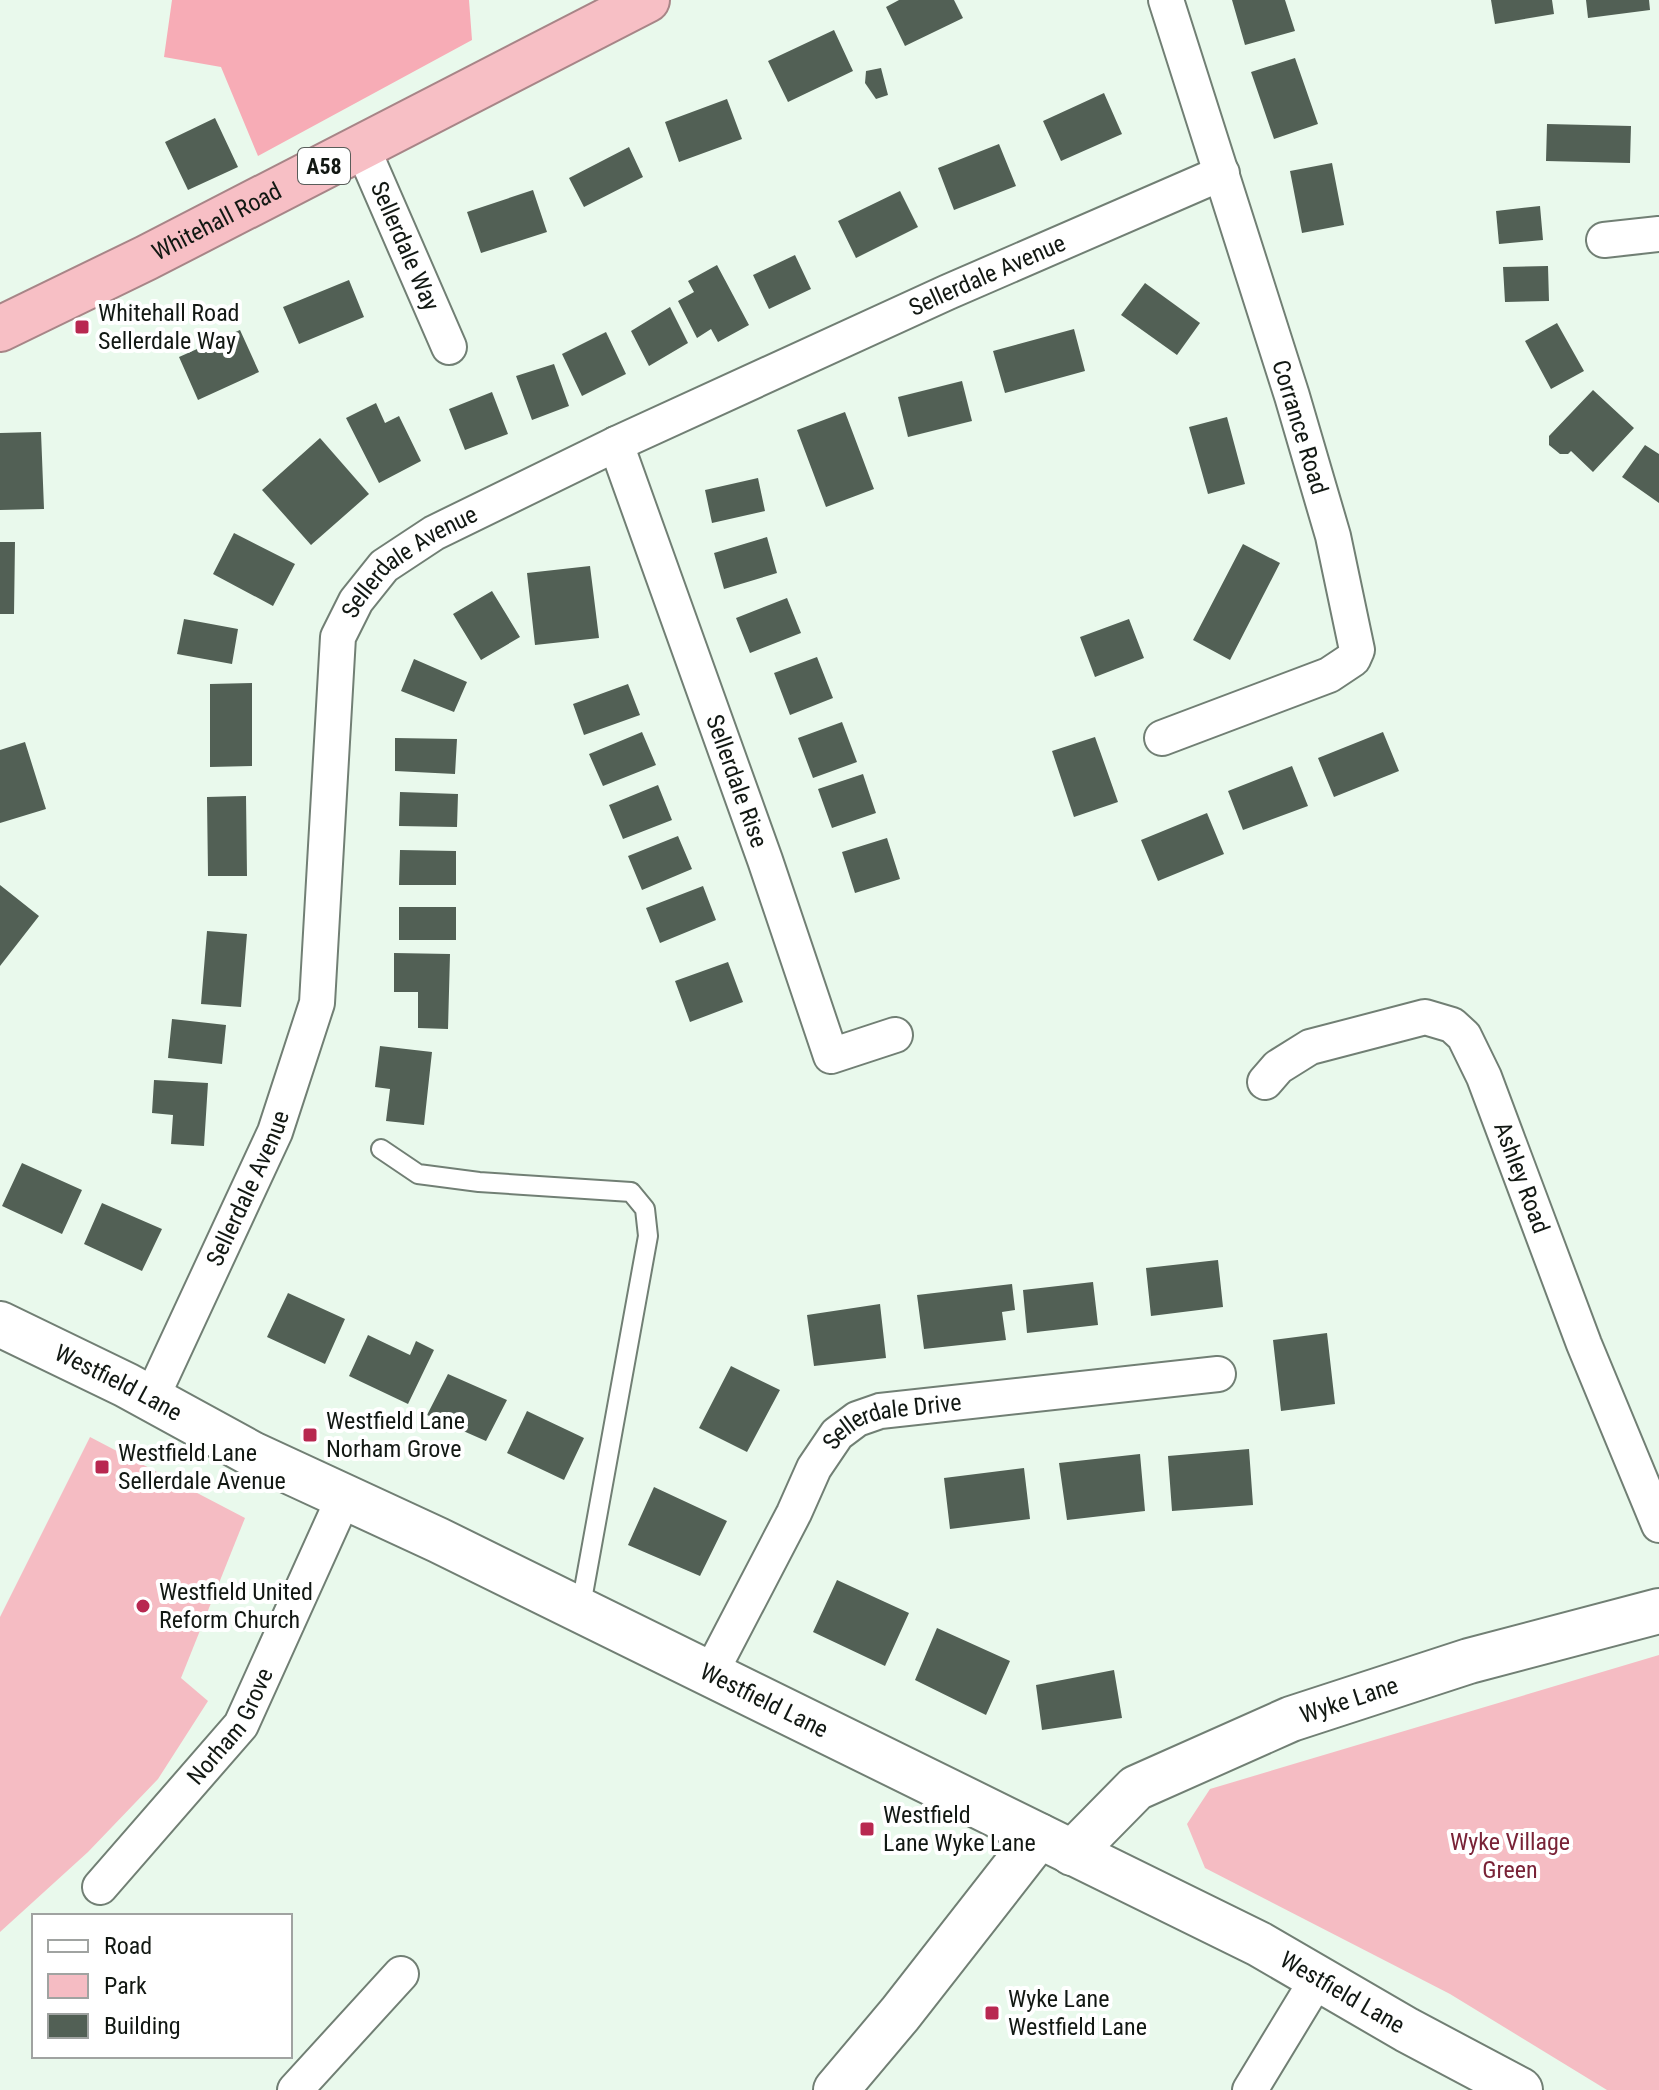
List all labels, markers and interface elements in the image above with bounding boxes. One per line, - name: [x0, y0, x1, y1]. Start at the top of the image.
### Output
- road number: A58: [298, 148, 350, 184]
- street label: Whitehall Road: [147, 177, 286, 266]
- street label: Sellerdale Way: [365, 177, 445, 315]
- street label: Sellerdale Avenue: [905, 229, 1070, 322]
- place label: Whitehall Road Sellerdale Way: [98, 299, 240, 355]
- marker: Whitehall Road Sellerdale Way: [73, 318, 91, 336]
- street label: Corrance Road: [1266, 356, 1334, 498]
- street label: Sellerdale Avenue: [336, 500, 482, 622]
- street label: Sellerdale Rise: [700, 711, 773, 851]
- street label: Sellerdale Avenue: [201, 1107, 295, 1271]
- street label: Ashley Road: [1488, 1118, 1555, 1237]
- street label: Westfield Lane: [50, 1339, 187, 1427]
- street label: Sellerdale Drive: [817, 1388, 963, 1455]
- place label: Westfield Lane Norham Grove: [326, 1407, 465, 1463]
- marker: Westfield Lane Norham Grove: [301, 1426, 319, 1444]
- place label: Westfield Lane Sellerdale Avenue: [118, 1439, 286, 1495]
- marker: Westfield Lane Sellerdale Avenue: [93, 1458, 111, 1476]
- place label: Westfield United Reform Church: [159, 1578, 313, 1634]
- marker: Westfield United Reform Church: [134, 1597, 152, 1615]
- street label: Westfield Lane: [696, 1657, 833, 1744]
- street label: Norham Grove: [182, 1664, 279, 1790]
- street label: Wyke Lane: [1297, 1671, 1402, 1729]
- place label: Westfield Lane Wyke Lane: [883, 1801, 1036, 1857]
- marker: Westfield Lane Wyke Lane: [858, 1820, 876, 1838]
- park label: Wyke Village Green: [1450, 1828, 1570, 1884]
- legend: [32, 1914, 292, 2058]
- text: Road: [104, 1932, 152, 1960]
- street label: Westfield Lane: [1275, 1945, 1409, 2039]
- text: Park: [104, 1972, 147, 2000]
- place label: Wyke Lane Westfield Lane: [1008, 1985, 1147, 2041]
- marker: Wyke Lane Westfield Lane: [983, 2004, 1001, 2022]
- text: Building: [104, 2012, 181, 2040]

